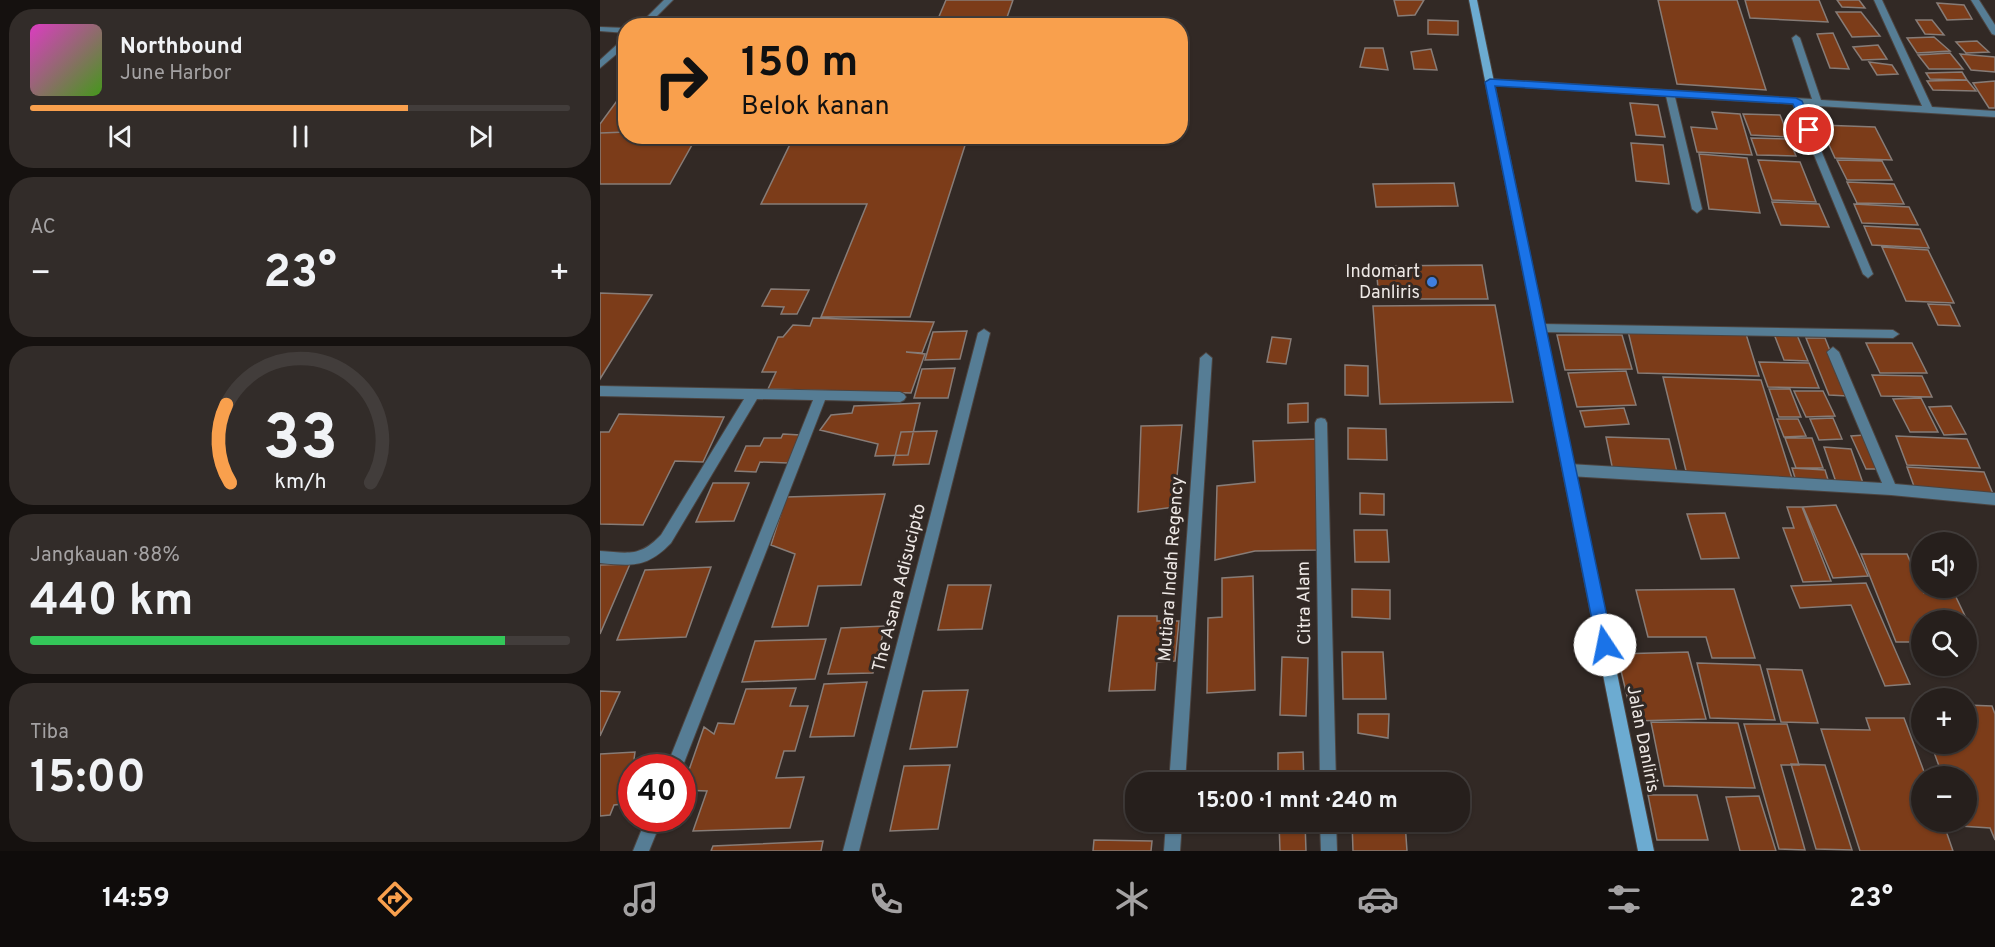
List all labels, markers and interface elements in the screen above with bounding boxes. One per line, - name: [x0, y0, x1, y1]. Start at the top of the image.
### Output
- text: Northbound: [120, 34, 243, 61]
- text: 150 m: [741, 38, 858, 91]
- icon: right: [642, 42, 720, 120]
- text: June Harbor: [120, 61, 232, 87]
- text: Belok kanan: [741, 90, 890, 124]
- pin: [1783, 104, 1834, 155]
- icon: arrive: [1792, 113, 1825, 146]
- icon: previous: [104, 120, 137, 153]
- icon: pause: [284, 120, 317, 153]
- icon: next: [464, 120, 497, 153]
- text: AC: [30, 215, 56, 241]
- text: 23°: [263, 246, 337, 303]
- text: −: [30, 254, 51, 296]
- text: +: [549, 254, 570, 296]
- place label: Indomart Danliris: [1345, 261, 1420, 305]
- marker: Indomart Danliris: [1425, 275, 1439, 289]
- text: 33: [263, 402, 337, 481]
- text: km/h: [274, 469, 326, 496]
- street label: Mutiara Indah Regency: [1154, 476, 1190, 662]
- street label: The Asana Adisucipto: [868, 501, 932, 675]
- map controls: [1911, 532, 1977, 832]
- button: sound: [1911, 532, 1977, 598]
- text: Jangkauan · 88%: [30, 543, 180, 569]
- street label: Citra Alam: [1293, 561, 1317, 645]
- text: 440 km: [30, 574, 193, 631]
- button: search: [1911, 610, 1977, 676]
- position arrow: [1573, 613, 1637, 677]
- street label: Jalan Danliris: [1620, 683, 1664, 795]
- button: +: [1911, 688, 1977, 754]
- text: Tiba: [30, 720, 69, 746]
- text: 15:00: [30, 751, 146, 808]
- speed limit sign: 40: [618, 754, 696, 832]
- button: −: [1911, 766, 1977, 832]
- text: 15:00 · 1 mnt · 240 m: [1197, 788, 1398, 815]
- icon: directions: [374, 878, 416, 920]
- icon: music: [620, 878, 662, 920]
- icon: phone: [865, 878, 907, 920]
- icon: climate: [1111, 878, 1153, 920]
- icon: car: [1357, 878, 1399, 920]
- icon: filters: [1603, 878, 1645, 920]
- text: 14:59: [102, 882, 170, 916]
- text: 23°: [1849, 882, 1893, 916]

